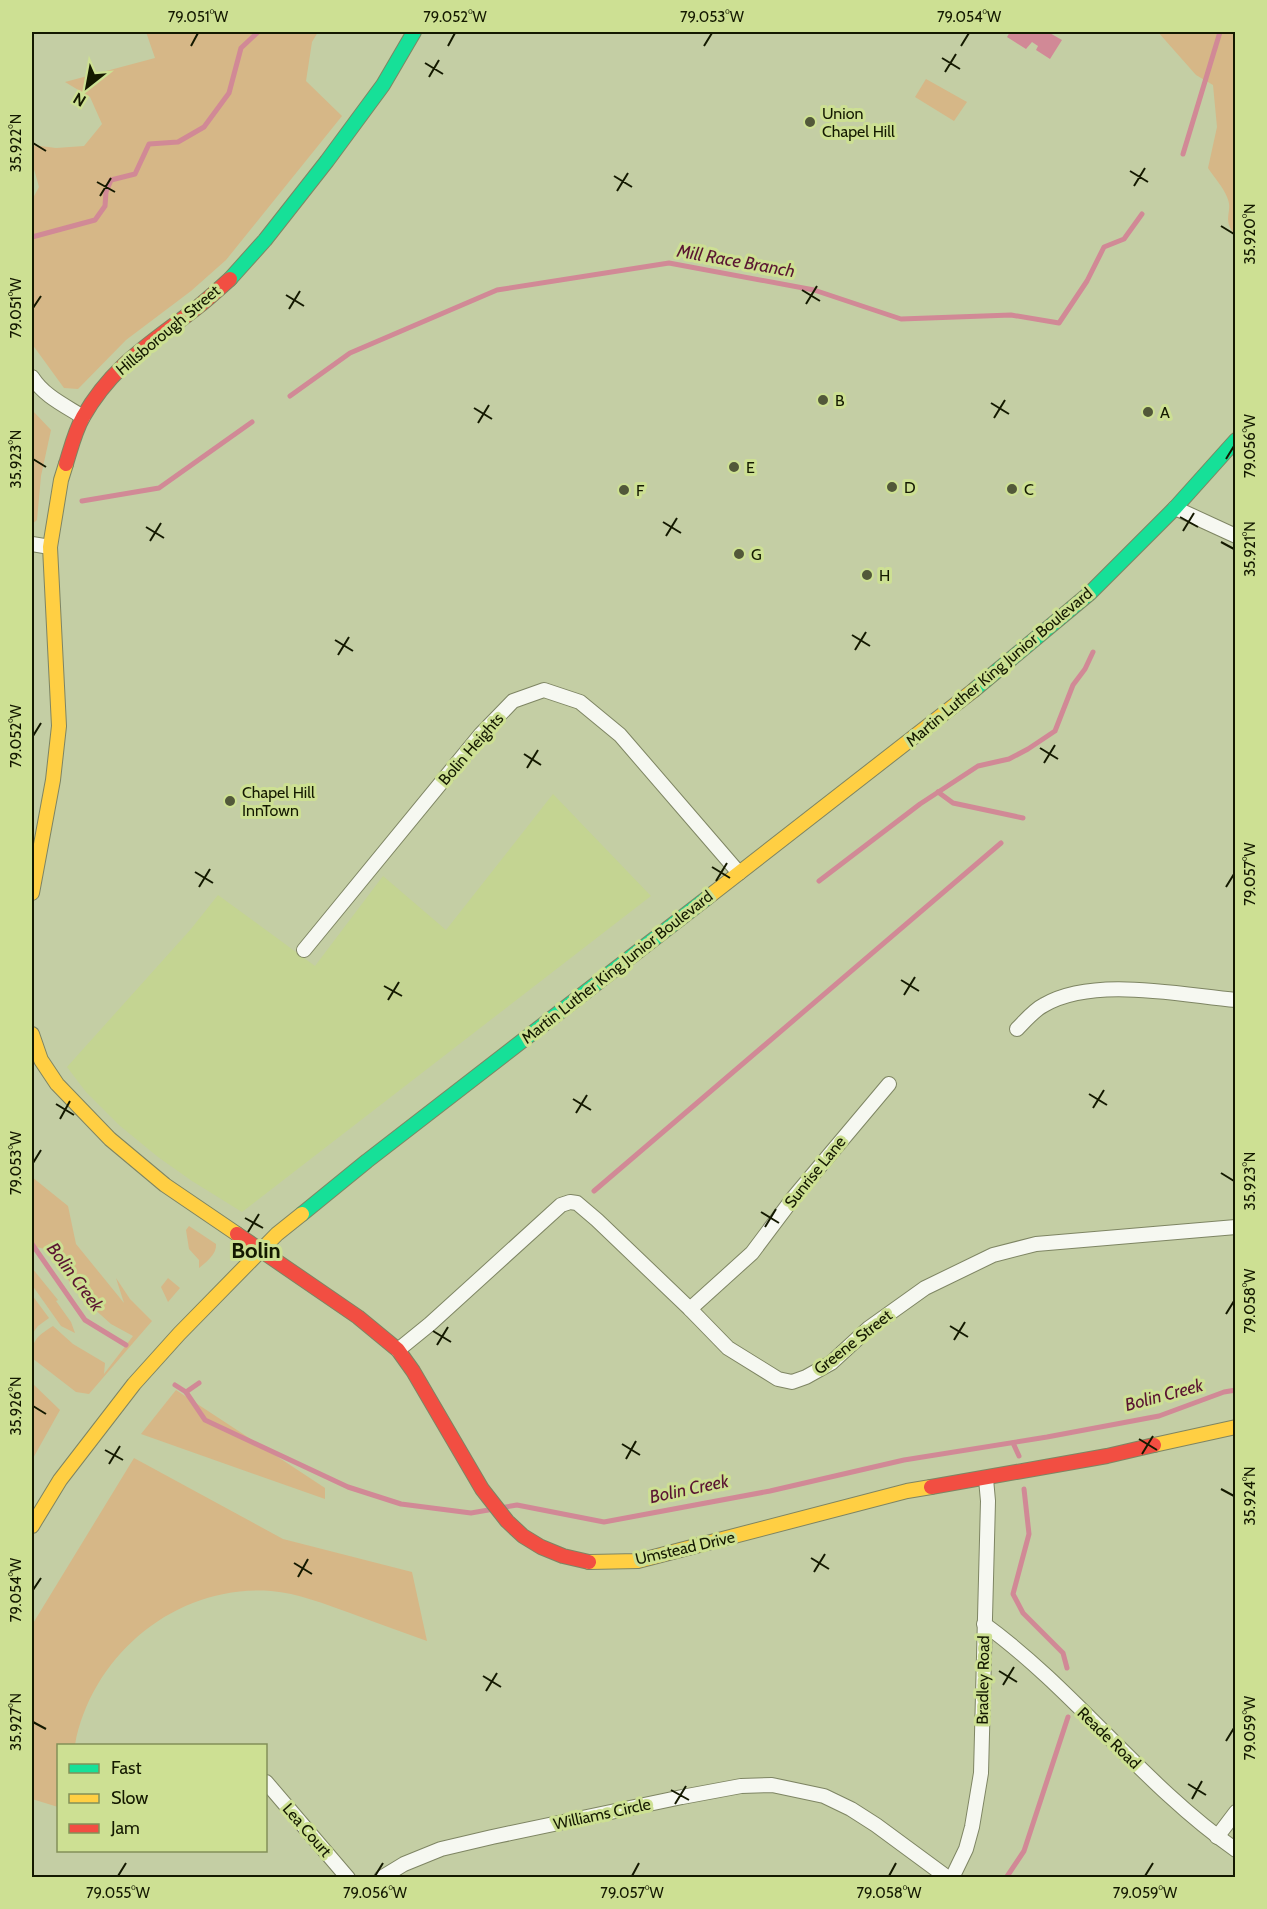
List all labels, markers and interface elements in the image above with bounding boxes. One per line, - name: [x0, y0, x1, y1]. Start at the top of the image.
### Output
- text: 79.051°W: [168, 8, 229, 26]
- text: 79.052°W: [423, 8, 488, 26]
- text: 79.053°W: [680, 8, 745, 26]
- text: 79.054°W: [937, 8, 1002, 26]
- north arrow: [57, 57, 117, 117]
- text: N: [70, 88, 89, 110]
- place label: Union Chapel Hill: [822, 104, 895, 141]
- text: 35.922°N: [7, 114, 25, 172]
- marker: Union Chapel Hill: [803, 115, 817, 129]
- text: 35.920°N: [1241, 203, 1259, 265]
- water label: Mill Race Branch: [674, 240, 797, 282]
- text: 79.051°W: [7, 277, 25, 338]
- street label: Hillsborough Street: [112, 281, 224, 379]
- place label: B: [835, 391, 845, 410]
- marker: B: [816, 393, 830, 407]
- place label: A: [1160, 403, 1170, 422]
- marker: A: [1141, 405, 1155, 419]
- text: 79.056°W: [1241, 413, 1259, 478]
- text: 35.923°N: [7, 430, 25, 488]
- place label: E: [746, 458, 755, 477]
- marker: E: [727, 460, 741, 474]
- place label: D: [904, 478, 916, 497]
- marker: D: [885, 480, 899, 494]
- place label: C: [1024, 480, 1034, 499]
- place label: F: [636, 481, 645, 500]
- marker: C: [1005, 482, 1019, 496]
- marker: F: [617, 483, 631, 497]
- text: 35.921°N: [1241, 521, 1259, 577]
- place label: G: [751, 545, 762, 564]
- marker: G: [732, 547, 746, 561]
- place label: H: [879, 566, 890, 585]
- marker: H: [860, 568, 874, 582]
- street label: Martin Luther King Junior Boulevard: [902, 583, 1096, 751]
- text: 79.052°W: [7, 703, 25, 768]
- street label: Bolin Heights: [435, 709, 508, 789]
- place label: Chapel Hill InnTown: [242, 783, 315, 820]
- marker: Chapel Hill InnTown: [223, 794, 237, 808]
- text: 79.057°W: [1241, 842, 1259, 906]
- street label: Martin Luther King Junior Boulevard: [518, 886, 716, 1048]
- text: 79.053°W: [7, 1130, 25, 1195]
- street label: Sunrise Lane: [780, 1132, 850, 1212]
- text: 35.923°N: [1241, 1152, 1259, 1210]
- district label: Bolin: [231, 1237, 281, 1264]
- water label: Bolin Creek: [42, 1238, 109, 1317]
- text: 79.058°W: [1241, 1268, 1259, 1333]
- street label: Greene Street: [810, 1305, 896, 1378]
- water label: Bolin Creek: [1122, 1374, 1207, 1416]
- text: 35.926°N: [7, 1376, 25, 1436]
- text: 35.924°N: [1241, 1466, 1259, 1526]
- water label: Bolin Creek: [648, 1470, 732, 1508]
- street label: Umstead Drive: [633, 1527, 737, 1569]
- text: 79.054°W: [7, 1557, 25, 1622]
- street label: Bradley Road: [973, 1635, 993, 1725]
- text: 35.927°N: [7, 1693, 25, 1751]
- text: 79.059°W: [1241, 1695, 1259, 1760]
- street label: Reade Road: [1073, 1703, 1145, 1773]
- legend: [57, 1744, 267, 1852]
- text: Fast: [111, 1757, 142, 1779]
- text: Slow: [111, 1787, 148, 1809]
- street label: Williams Circle: [552, 1794, 652, 1834]
- street label: Lea Court: [279, 1799, 336, 1861]
- text: Jam: [110, 1817, 140, 1839]
- text: 79.055°W: [86, 1884, 151, 1902]
- text: 79.056°W: [343, 1884, 408, 1902]
- text: 79.057°W: [600, 1884, 664, 1902]
- text: 79.058°W: [857, 1884, 922, 1902]
- text: 79.059°W: [1113, 1884, 1178, 1902]

